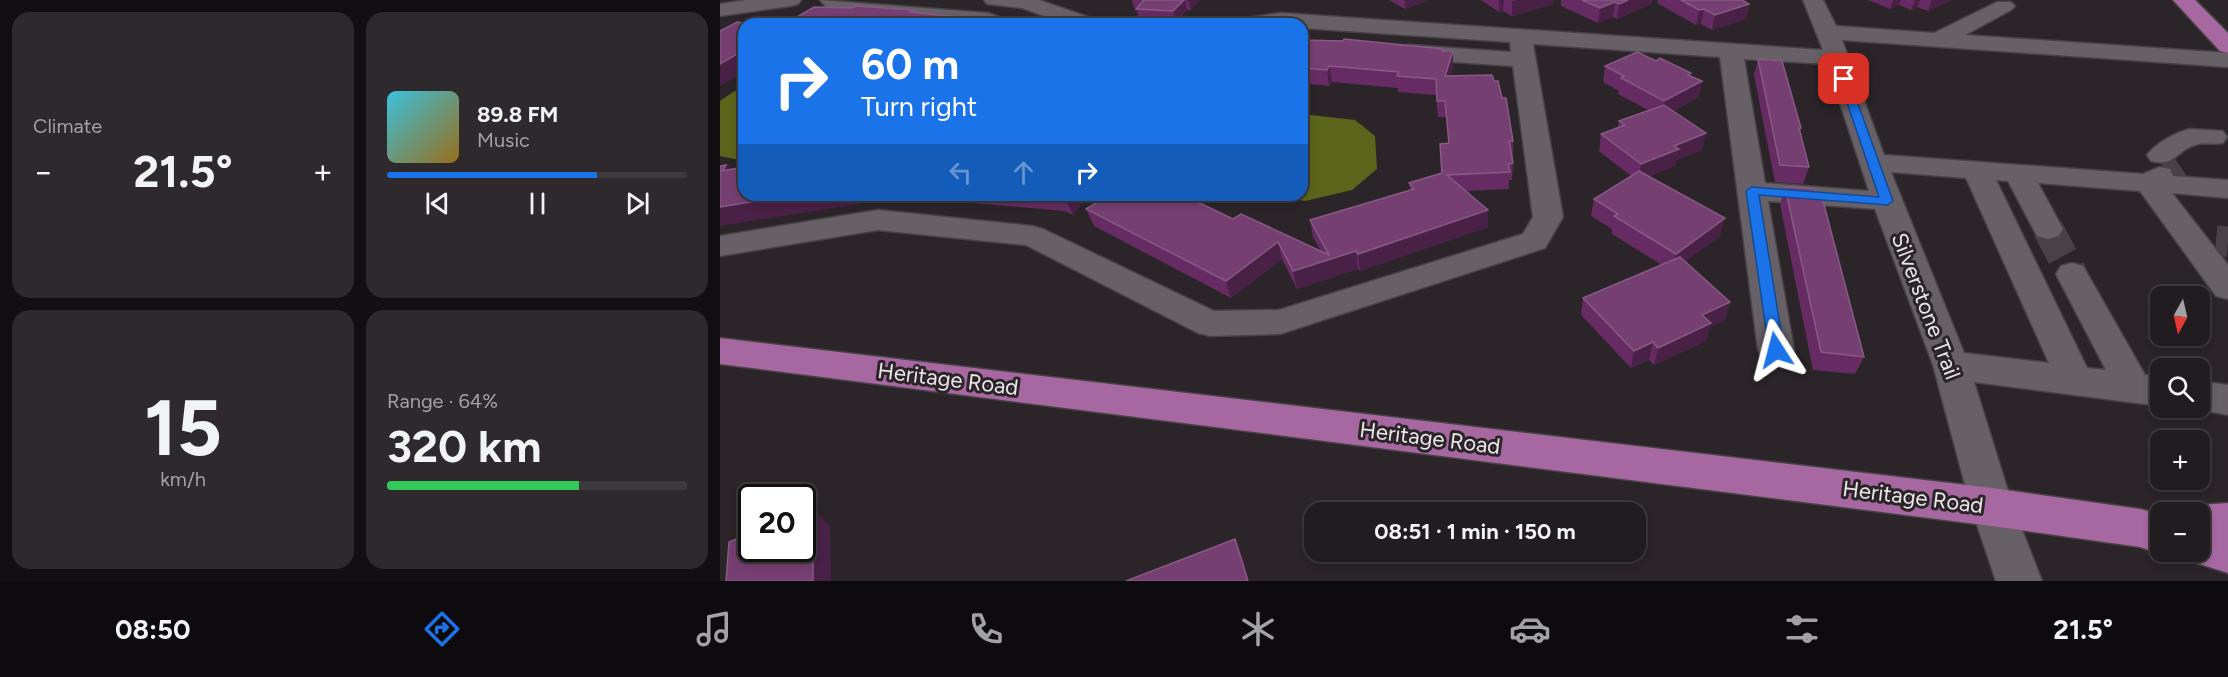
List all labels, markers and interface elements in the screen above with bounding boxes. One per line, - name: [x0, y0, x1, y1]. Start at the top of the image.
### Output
- text: 60 m: [861, 39, 959, 90]
- icon: right: [762, 42, 840, 120]
- pin: [1818, 53, 1869, 104]
- icon: arrive: [1827, 62, 1860, 95]
- text: Turn right: [861, 90, 977, 123]
- text: 89.8 FM: [477, 101, 558, 128]
- text: Climate: [33, 114, 102, 138]
- text: Music: [477, 128, 530, 152]
- text: 21.5°: [133, 144, 233, 198]
- text: −: [33, 152, 54, 191]
- text: +: [312, 152, 333, 191]
- icon: left: [944, 156, 977, 189]
- icon: ahead: [1007, 156, 1040, 189]
- icon: right: [1070, 156, 1103, 189]
- icon: previous: [421, 187, 454, 220]
- icon: pause: [521, 187, 554, 220]
- icon: next: [621, 187, 654, 220]
- street label: Silverstone Trail: [1886, 229, 1966, 383]
- north arrow: [2150, 286, 2210, 346]
- map controls: [2150, 286, 2210, 562]
- position arrow: [1744, 318, 1808, 382]
- street label: Heritage Road: [876, 357, 1020, 401]
- button: search: [2150, 358, 2210, 418]
- text: 15: [144, 381, 222, 475]
- text: Range · 64%: [387, 389, 498, 413]
- street label: Heritage Road: [1358, 416, 1502, 460]
- text: 320 km: [387, 419, 541, 473]
- button: +: [2150, 430, 2210, 490]
- text: km/h: [160, 467, 206, 491]
- street label: Heritage Road: [1841, 475, 1985, 519]
- speed limit sign: 20: [738, 484, 816, 562]
- button: −: [2150, 502, 2210, 562]
- text: 08:51 · 1 min · 150 m: [1374, 518, 1576, 545]
- icon: directions: [421, 608, 463, 650]
- icon: music: [693, 608, 735, 650]
- icon: phone: [965, 608, 1007, 650]
- icon: climate: [1237, 608, 1279, 650]
- icon: car: [1509, 608, 1551, 650]
- icon: filters: [1781, 608, 1823, 650]
- text: 08:50: [115, 613, 190, 646]
- text: 21.5°: [2053, 613, 2113, 646]

